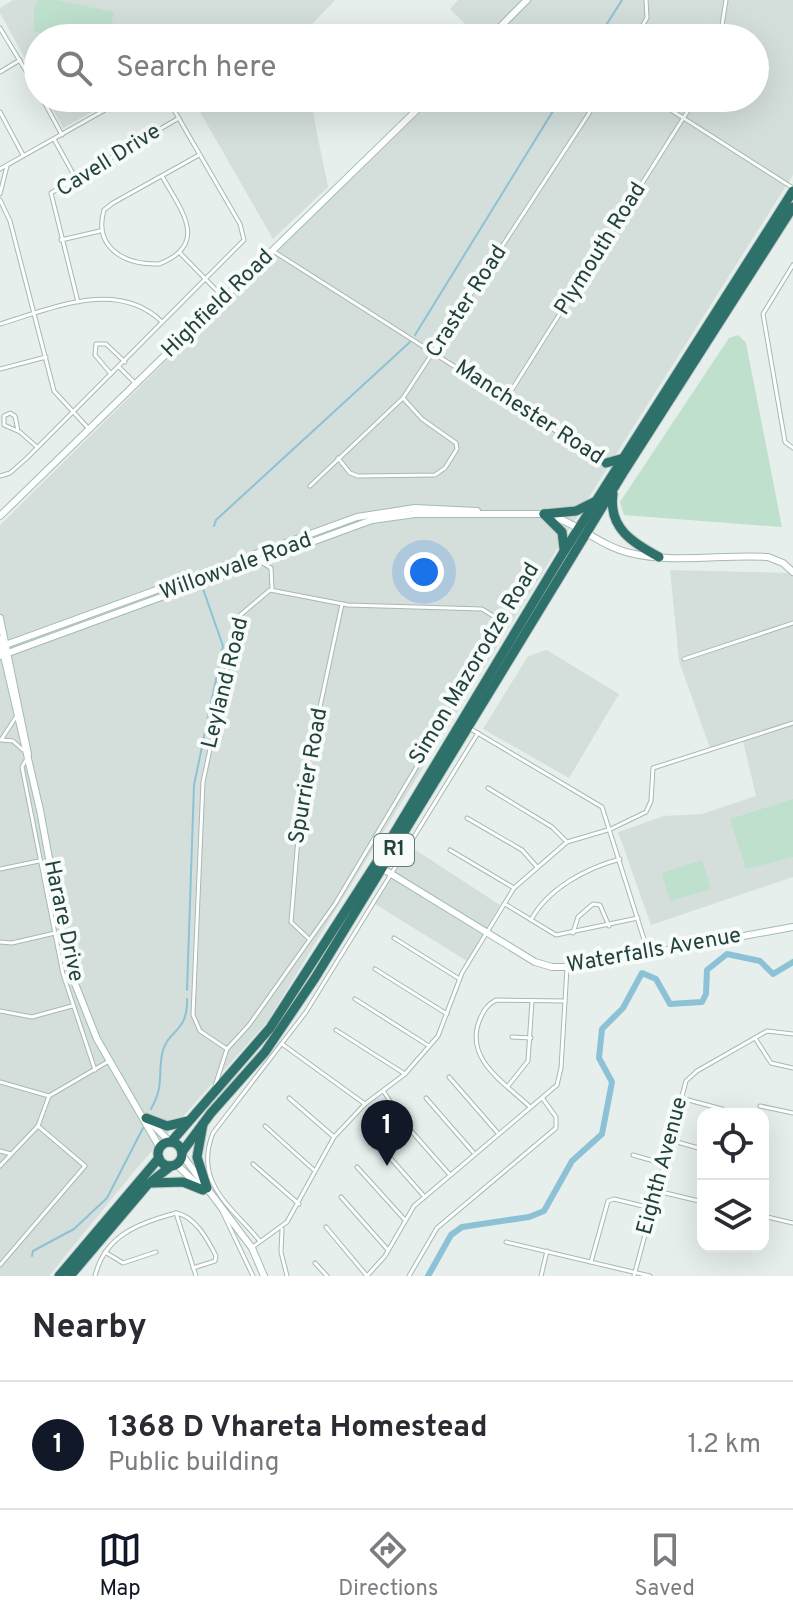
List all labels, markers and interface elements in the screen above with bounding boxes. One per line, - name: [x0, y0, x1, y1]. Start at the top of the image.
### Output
- search box: [24, 24, 769, 112]
- icon: search: [52, 46, 96, 90]
- text: Search here: [116, 50, 276, 87]
- street label: Cavell Drive: [52, 118, 166, 204]
- street label: Plymouth Road: [549, 178, 653, 320]
- street label: Craster Road: [421, 241, 513, 363]
- street label: Highfield Road: [157, 244, 279, 364]
- street label: Manchester Road: [450, 355, 608, 471]
- street label: Willowvale Road: [156, 527, 316, 607]
- your location: [404, 552, 444, 592]
- street label: Simon Mazorodze Road: [404, 558, 546, 770]
- street label: Leyland Road: [197, 615, 255, 751]
- street label: Spurrier Road: [284, 706, 334, 846]
- road number: R1: [374, 834, 414, 866]
- street label: Harare Drive: [37, 858, 89, 984]
- street label: Waterfalls Avenue: [565, 922, 743, 980]
- street label: Eighth Avenue: [632, 1094, 694, 1238]
- pin: 1: [361, 1100, 413, 1166]
- map controls: [697, 1108, 769, 1252]
- button: locate: [697, 1108, 769, 1180]
- button: layers: [697, 1180, 769, 1252]
- text: Nearby: [32, 1307, 147, 1350]
- text: 1368 D Vhareta Homestead: [108, 1410, 488, 1447]
- text: 1: [53, 1429, 63, 1462]
- text: 1.2 km: [688, 1429, 761, 1462]
- text: Public building: [108, 1447, 279, 1480]
- tab: Map: [98, 1528, 142, 1603]
- tab: Directions: [338, 1528, 438, 1603]
- tab: Saved: [634, 1528, 695, 1603]

